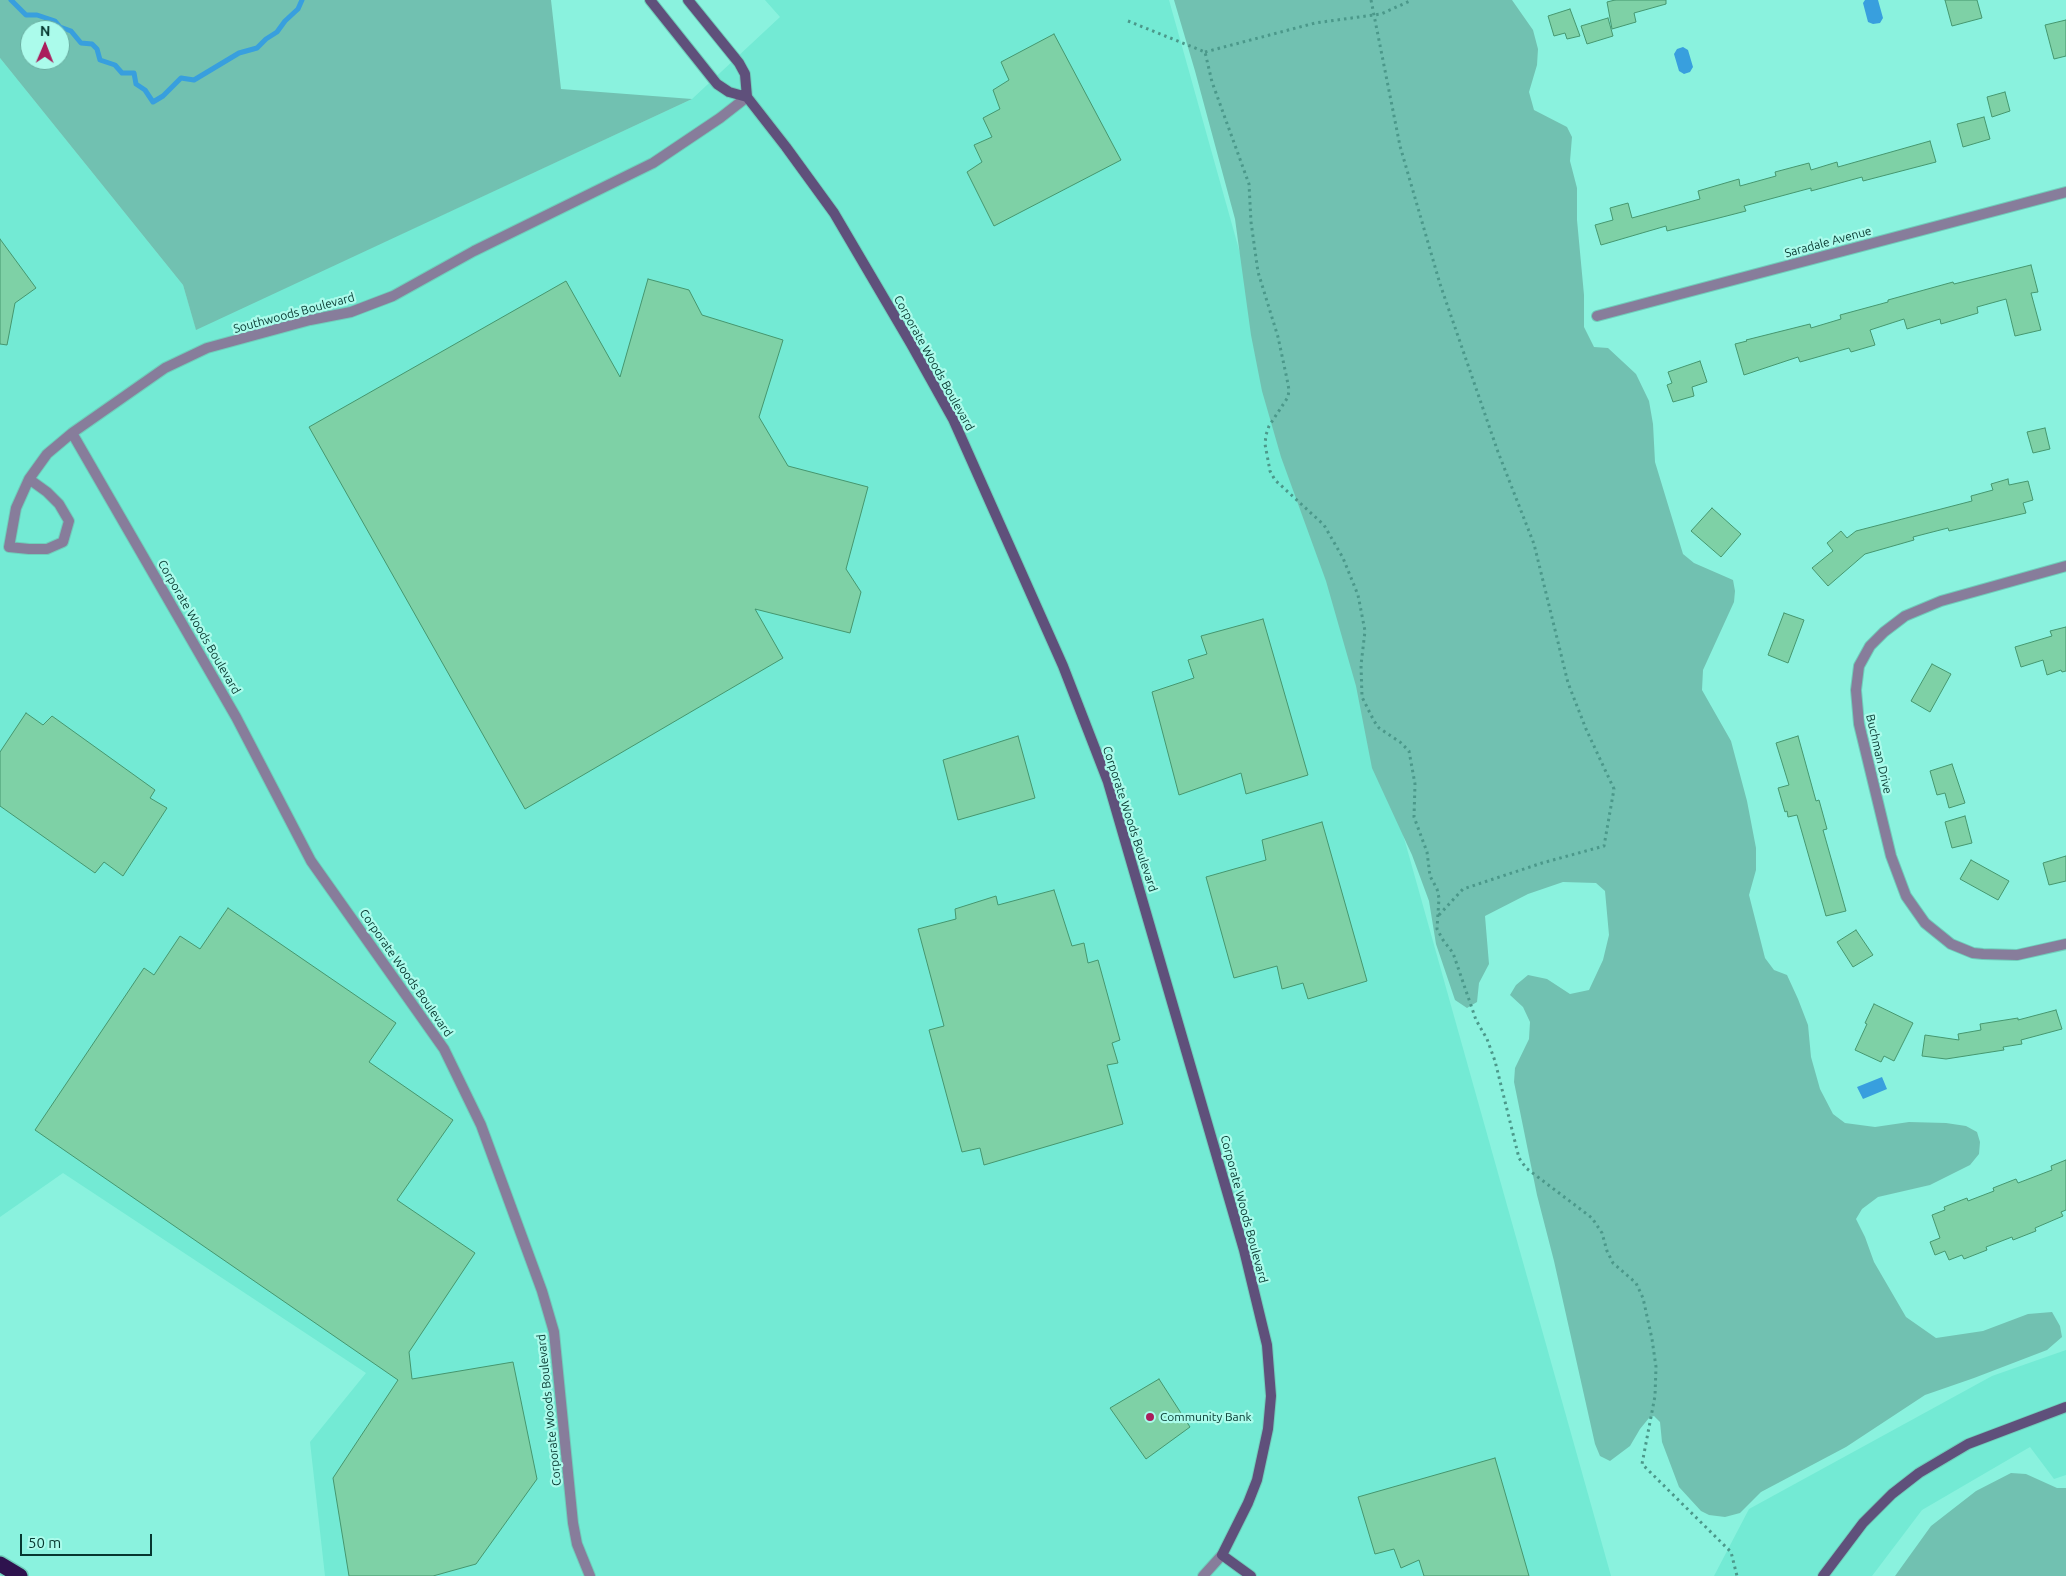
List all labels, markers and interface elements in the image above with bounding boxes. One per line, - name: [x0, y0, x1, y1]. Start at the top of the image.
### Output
- north arrow: [20, 20, 70, 70]
- text: N: [40, 23, 51, 39]
- street label: Saradale Avenue: [1783, 223, 1873, 261]
- street label: Southwoods Boulevard: [232, 290, 356, 336]
- street label: Corporate Woods Boulevard: [891, 293, 977, 433]
- street label: Corporate Woods Boulevard: [155, 557, 243, 697]
- street label: Buchman Drive: [1863, 713, 1895, 795]
- street label: Corporate Woods Boulevard: [1100, 744, 1160, 894]
- street label: Corporate Woods Boulevard: [356, 906, 456, 1040]
- street label: Corporate Woods Boulevard: [1217, 1133, 1271, 1285]
- street label: Corporate Woods Boulevard: [534, 1333, 564, 1487]
- place label: Community Bank: [1160, 1410, 1252, 1424]
- marker: Community Bank: [1144, 1411, 1156, 1423]
- scale bar: [22, 1524, 155, 1556]
- text: 50 m: [28, 1534, 61, 1551]

